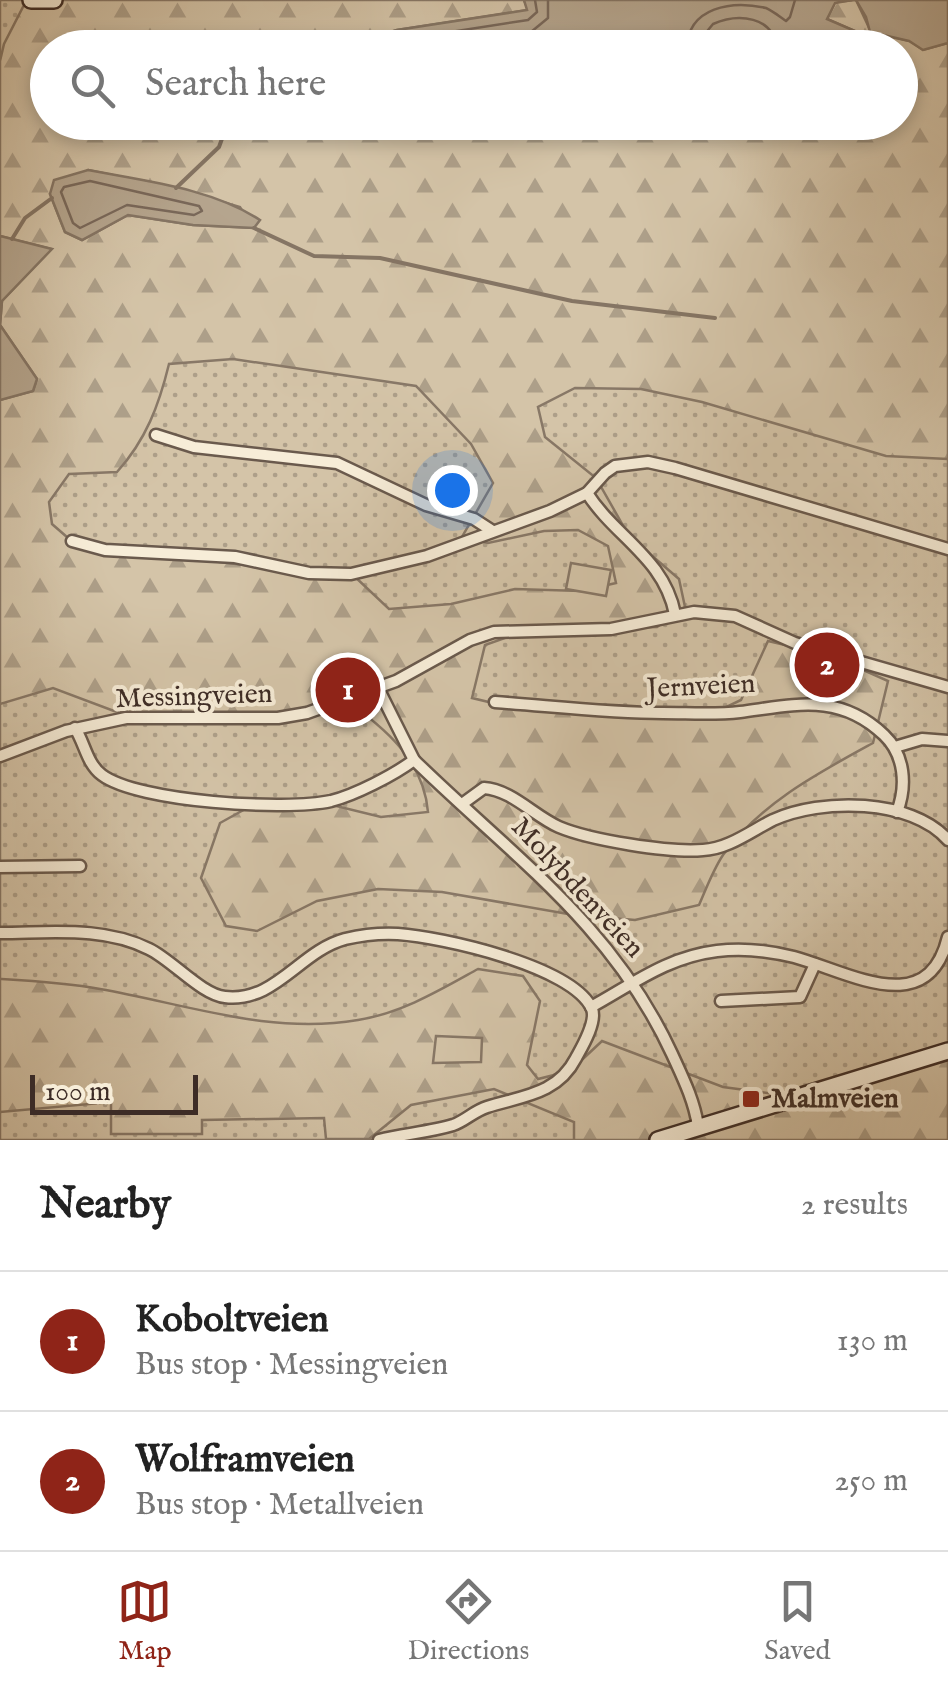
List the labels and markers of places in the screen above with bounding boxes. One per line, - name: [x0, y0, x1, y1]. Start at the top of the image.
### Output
- pin: 2: [794, 628, 860, 702]
- pin: 1: [316, 652, 380, 728]
- place label: Malmveien: [771, 1082, 899, 1117]
- marker: Malmveien: [740, 1088, 762, 1110]

